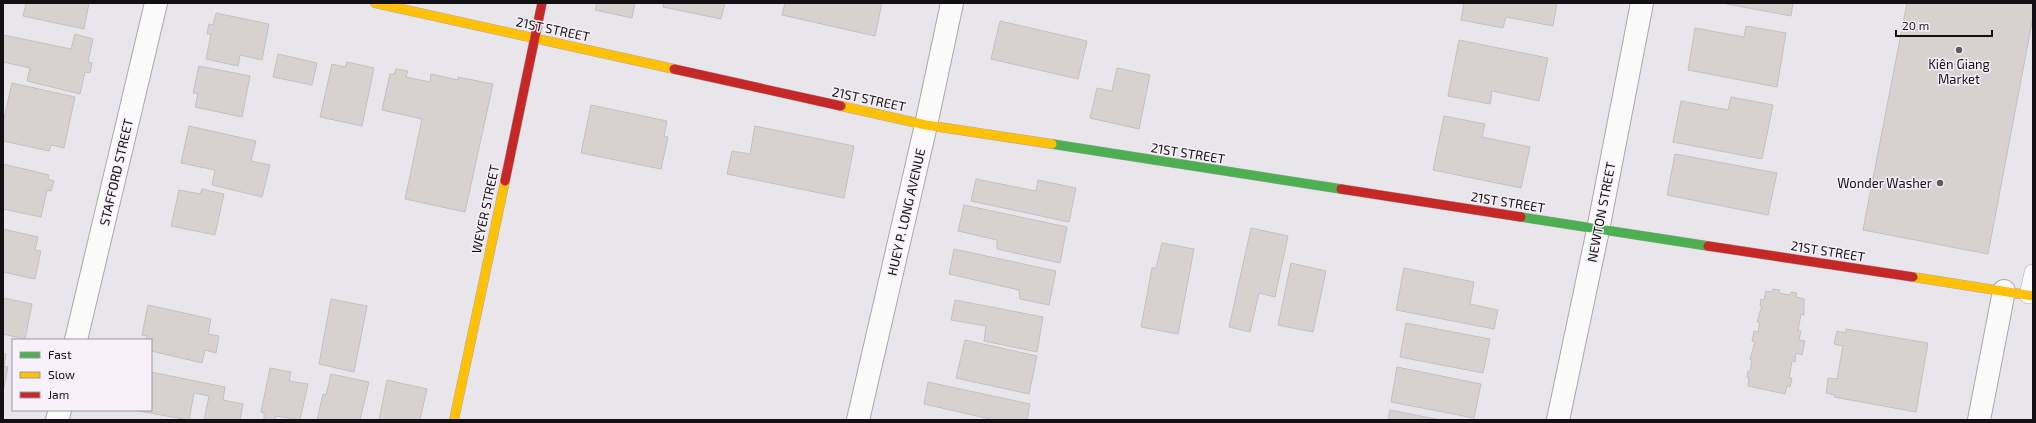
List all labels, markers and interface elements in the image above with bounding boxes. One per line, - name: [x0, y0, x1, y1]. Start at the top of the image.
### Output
- scale bar: [1896, 12, 1992, 38]
- street label: 21ST STREET: [515, 13, 592, 45]
- text: 20 m: [1902, 18, 1929, 32]
- marker: Kiên Giang Market: [1954, 45, 1964, 55]
- place label: Kiên Giang Market: [1928, 56, 1990, 87]
- street label: 21ST STREET: [831, 83, 908, 115]
- street label: STAFFORD STREET: [96, 117, 136, 227]
- street label: 21ST STREET: [1150, 139, 1227, 167]
- street label: HUEY P. LONG AVENUE: [884, 147, 928, 277]
- street label: NEWTON STREET: [1583, 160, 1619, 264]
- street label: WEYER STREET: [468, 163, 502, 255]
- place label: Wonder Washer: [1837, 175, 1932, 191]
- marker: Wonder Washer: [1935, 178, 1945, 188]
- street label: 21ST STREET: [1470, 188, 1547, 216]
- street label: 21ST STREET: [1790, 237, 1867, 265]
- legend: [12, 339, 152, 411]
- text: Fast: [48, 347, 72, 361]
- text: Slow: [48, 367, 75, 381]
- text: Jam: [48, 387, 69, 401]

